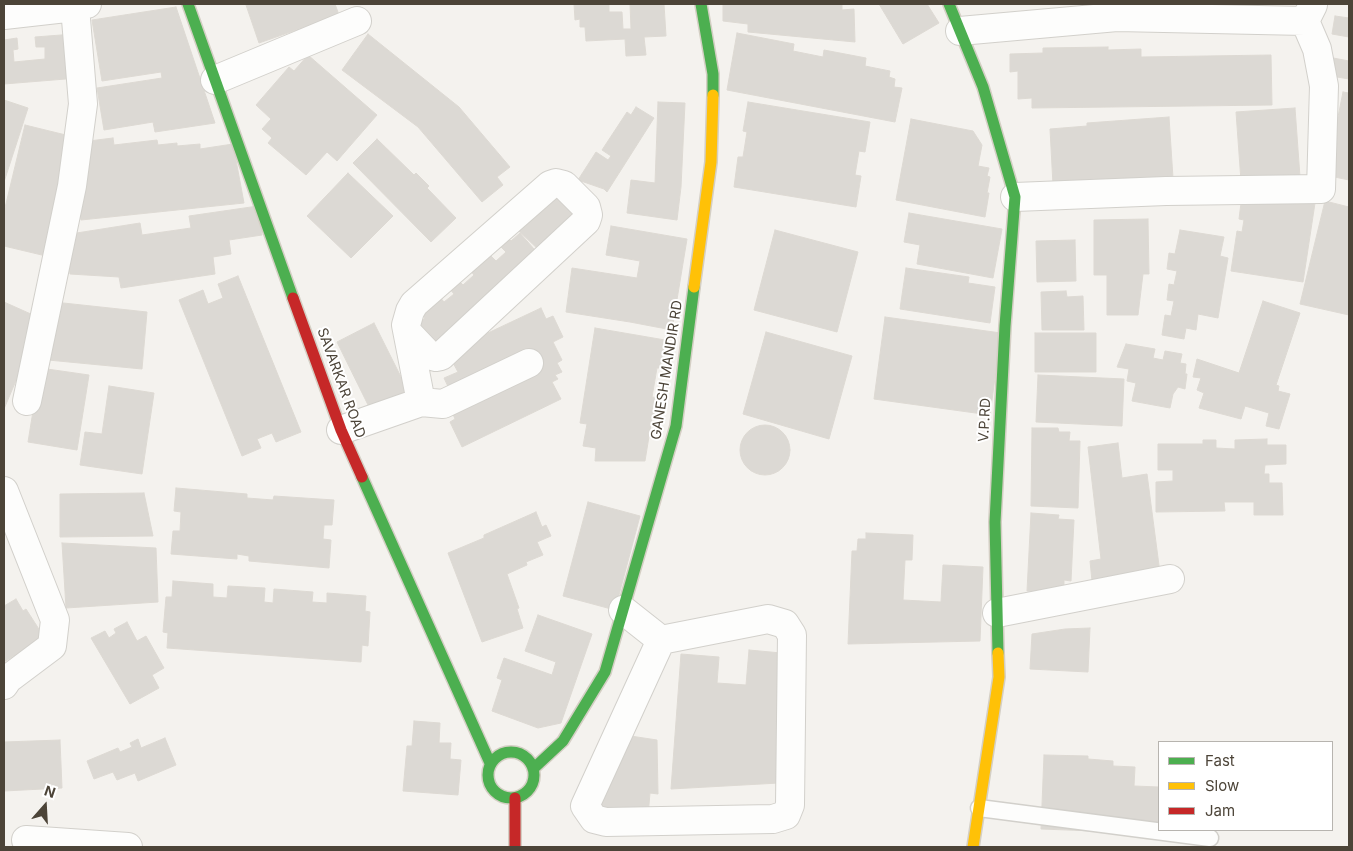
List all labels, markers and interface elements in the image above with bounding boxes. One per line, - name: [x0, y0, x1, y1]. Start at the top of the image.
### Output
- street label: GANESH MANDIR RD: [648, 299, 686, 441]
- street label: SAVARKAR ROAD: [313, 326, 369, 440]
- street label: V.P.RD: [975, 398, 995, 442]
- legend: [1158, 741, 1333, 831]
- text: Fast: [1205, 751, 1235, 770]
- text: Slow: [1205, 776, 1239, 795]
- north arrow: [20, 781, 70, 831]
- text: N: [42, 782, 58, 801]
- text: Jam: [1205, 801, 1235, 820]

